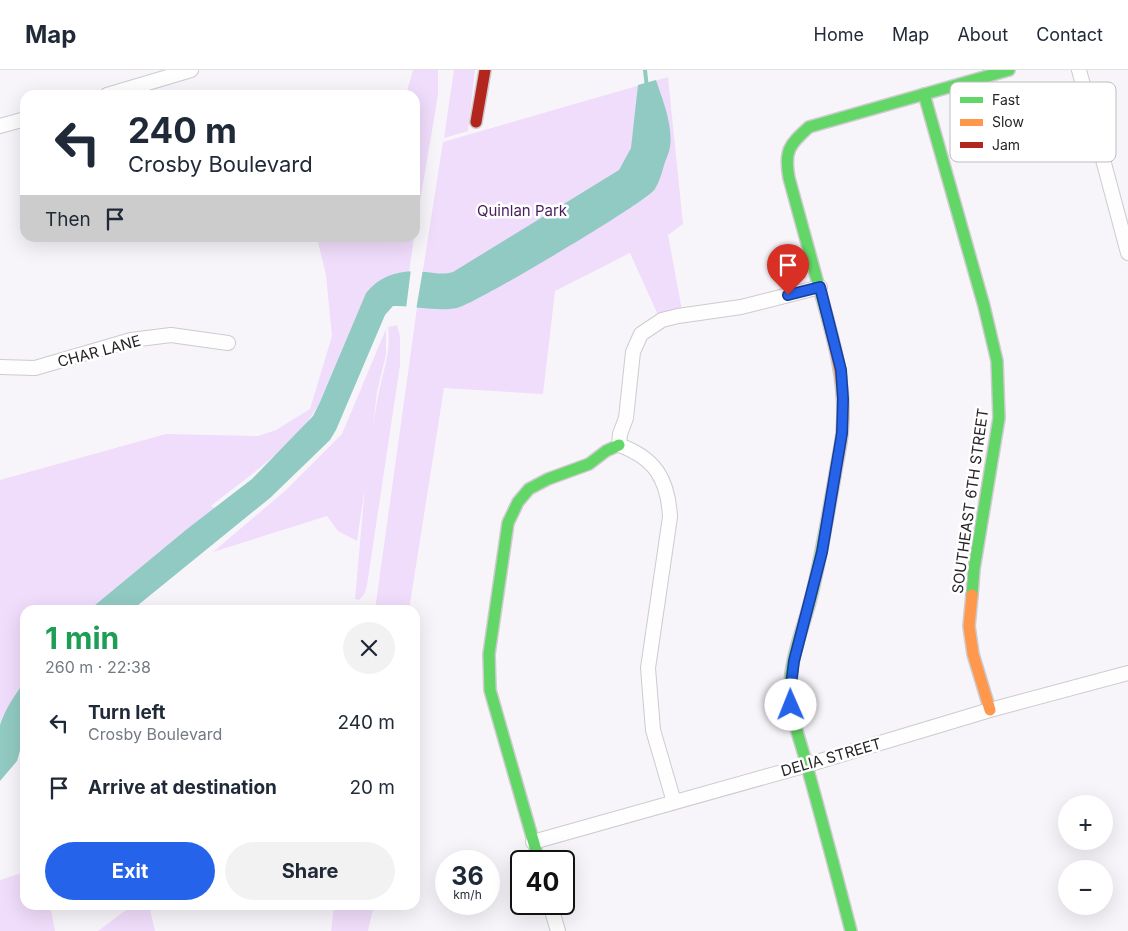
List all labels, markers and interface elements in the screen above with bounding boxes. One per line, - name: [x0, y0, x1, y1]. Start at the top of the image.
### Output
- text: Map: [25, 20, 76, 49]
- text: Home: [814, 24, 864, 45]
- text: Map: [892, 24, 929, 45]
- text: About: [957, 24, 1008, 45]
- text: Contact: [1036, 24, 1103, 45]
- legend: [950, 82, 1116, 162]
- text: Fast: [992, 91, 1020, 108]
- text: 240 m: [128, 109, 237, 151]
- icon: left: [45, 110, 110, 175]
- text: Slow: [992, 113, 1024, 130]
- text: Jam: [992, 136, 1020, 153]
- text: Crosby Boulevard: [128, 151, 313, 177]
- park label: Quinlan Park: [477, 201, 568, 220]
- icon: arrive: [101, 205, 129, 233]
- text: Then: [45, 208, 91, 231]
- pin: [767, 244, 809, 295]
- icon: arrive: [774, 251, 802, 279]
- street label: CHAR LANE: [55, 331, 143, 371]
- street label: SOUTHEAST 6TH STREET: [948, 407, 992, 595]
- text: 1 min: [45, 620, 119, 656]
- button: close: [343, 622, 395, 674]
- text: 260 m · 22:38: [45, 657, 151, 677]
- position arrow: [764, 678, 816, 730]
- text: Turn left: [88, 701, 166, 724]
- icon: left: [45, 709, 73, 737]
- text: 240 m: [337, 711, 395, 734]
- text: Crosby Boulevard: [88, 724, 222, 744]
- street label: DELIA STREET: [779, 734, 883, 780]
- icon: arrive: [45, 774, 73, 802]
- text: Arrive at destination: [88, 776, 277, 799]
- text: 20 m: [349, 776, 395, 799]
- map controls: [1058, 795, 1113, 915]
- button: +: [1058, 795, 1113, 850]
- button: Exit: [45, 842, 215, 900]
- button: Share: [225, 842, 395, 900]
- speed limit sign: 40: [510, 850, 575, 915]
- button: −: [1058, 860, 1113, 915]
- text: 36: [451, 861, 484, 891]
- text: km/h: [453, 887, 482, 902]

